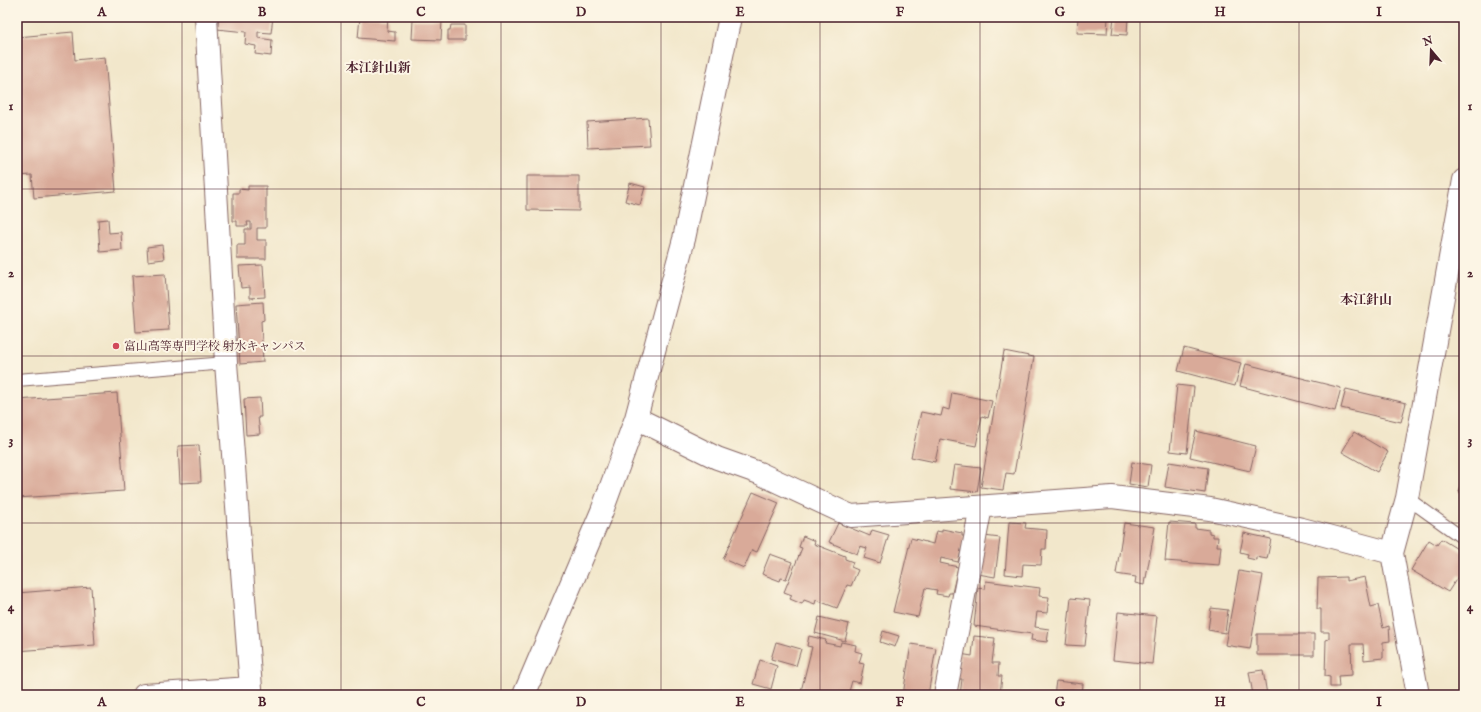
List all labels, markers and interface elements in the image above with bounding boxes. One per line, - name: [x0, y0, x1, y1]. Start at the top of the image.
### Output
- text: A: [97, 4, 108, 21]
- text: B: [258, 4, 267, 21]
- text: C: [416, 4, 426, 21]
- text: D: [576, 4, 587, 21]
- text: E: [735, 4, 745, 21]
- text: F: [896, 4, 905, 21]
- text: G: [1055, 4, 1066, 21]
- text: H: [1214, 4, 1226, 21]
- text: I: [1376, 4, 1382, 21]
- north arrow: [1411, 30, 1451, 70]
- text: N: [1420, 33, 1435, 50]
- district label: 本江針山新: [345, 60, 411, 77]
- text: 1: [9, 98, 14, 115]
- text: 1: [1468, 98, 1473, 115]
- text: 2: [8, 265, 14, 282]
- text: 2: [1467, 265, 1473, 282]
- district label: 本江針山: [1340, 292, 1392, 309]
- place label: 富山高等専門学校 射水キャンパス: [124, 339, 306, 354]
- marker: 富山高等専門学校 射水キャンパス: [111, 341, 121, 351]
- text: 3: [9, 432, 14, 449]
- text: 3: [1468, 432, 1473, 449]
- text: 4: [8, 599, 15, 616]
- text: 4: [1467, 599, 1474, 616]
- text: A: [97, 694, 108, 711]
- text: B: [258, 694, 267, 711]
- text: C: [416, 694, 426, 711]
- text: D: [576, 694, 587, 711]
- text: E: [735, 694, 745, 711]
- text: F: [896, 694, 905, 711]
- text: G: [1055, 694, 1066, 711]
- text: H: [1214, 694, 1226, 711]
- text: I: [1376, 694, 1382, 711]

